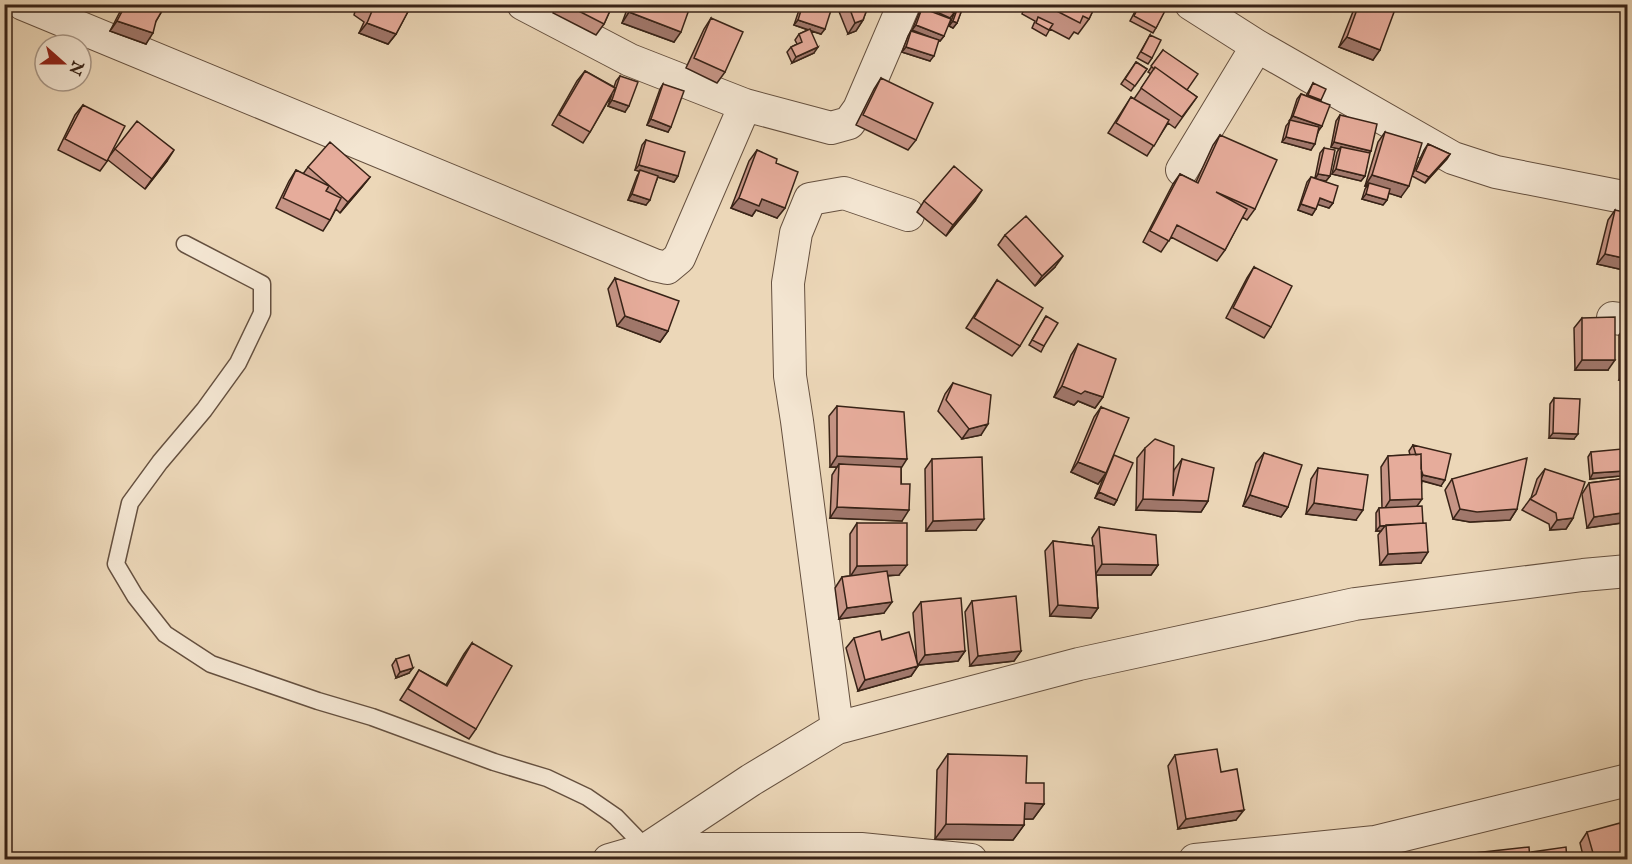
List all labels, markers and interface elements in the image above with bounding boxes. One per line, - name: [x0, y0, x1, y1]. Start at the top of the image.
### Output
- north arrow: [33, 33, 93, 93]
- text: N: [63, 57, 87, 78]

